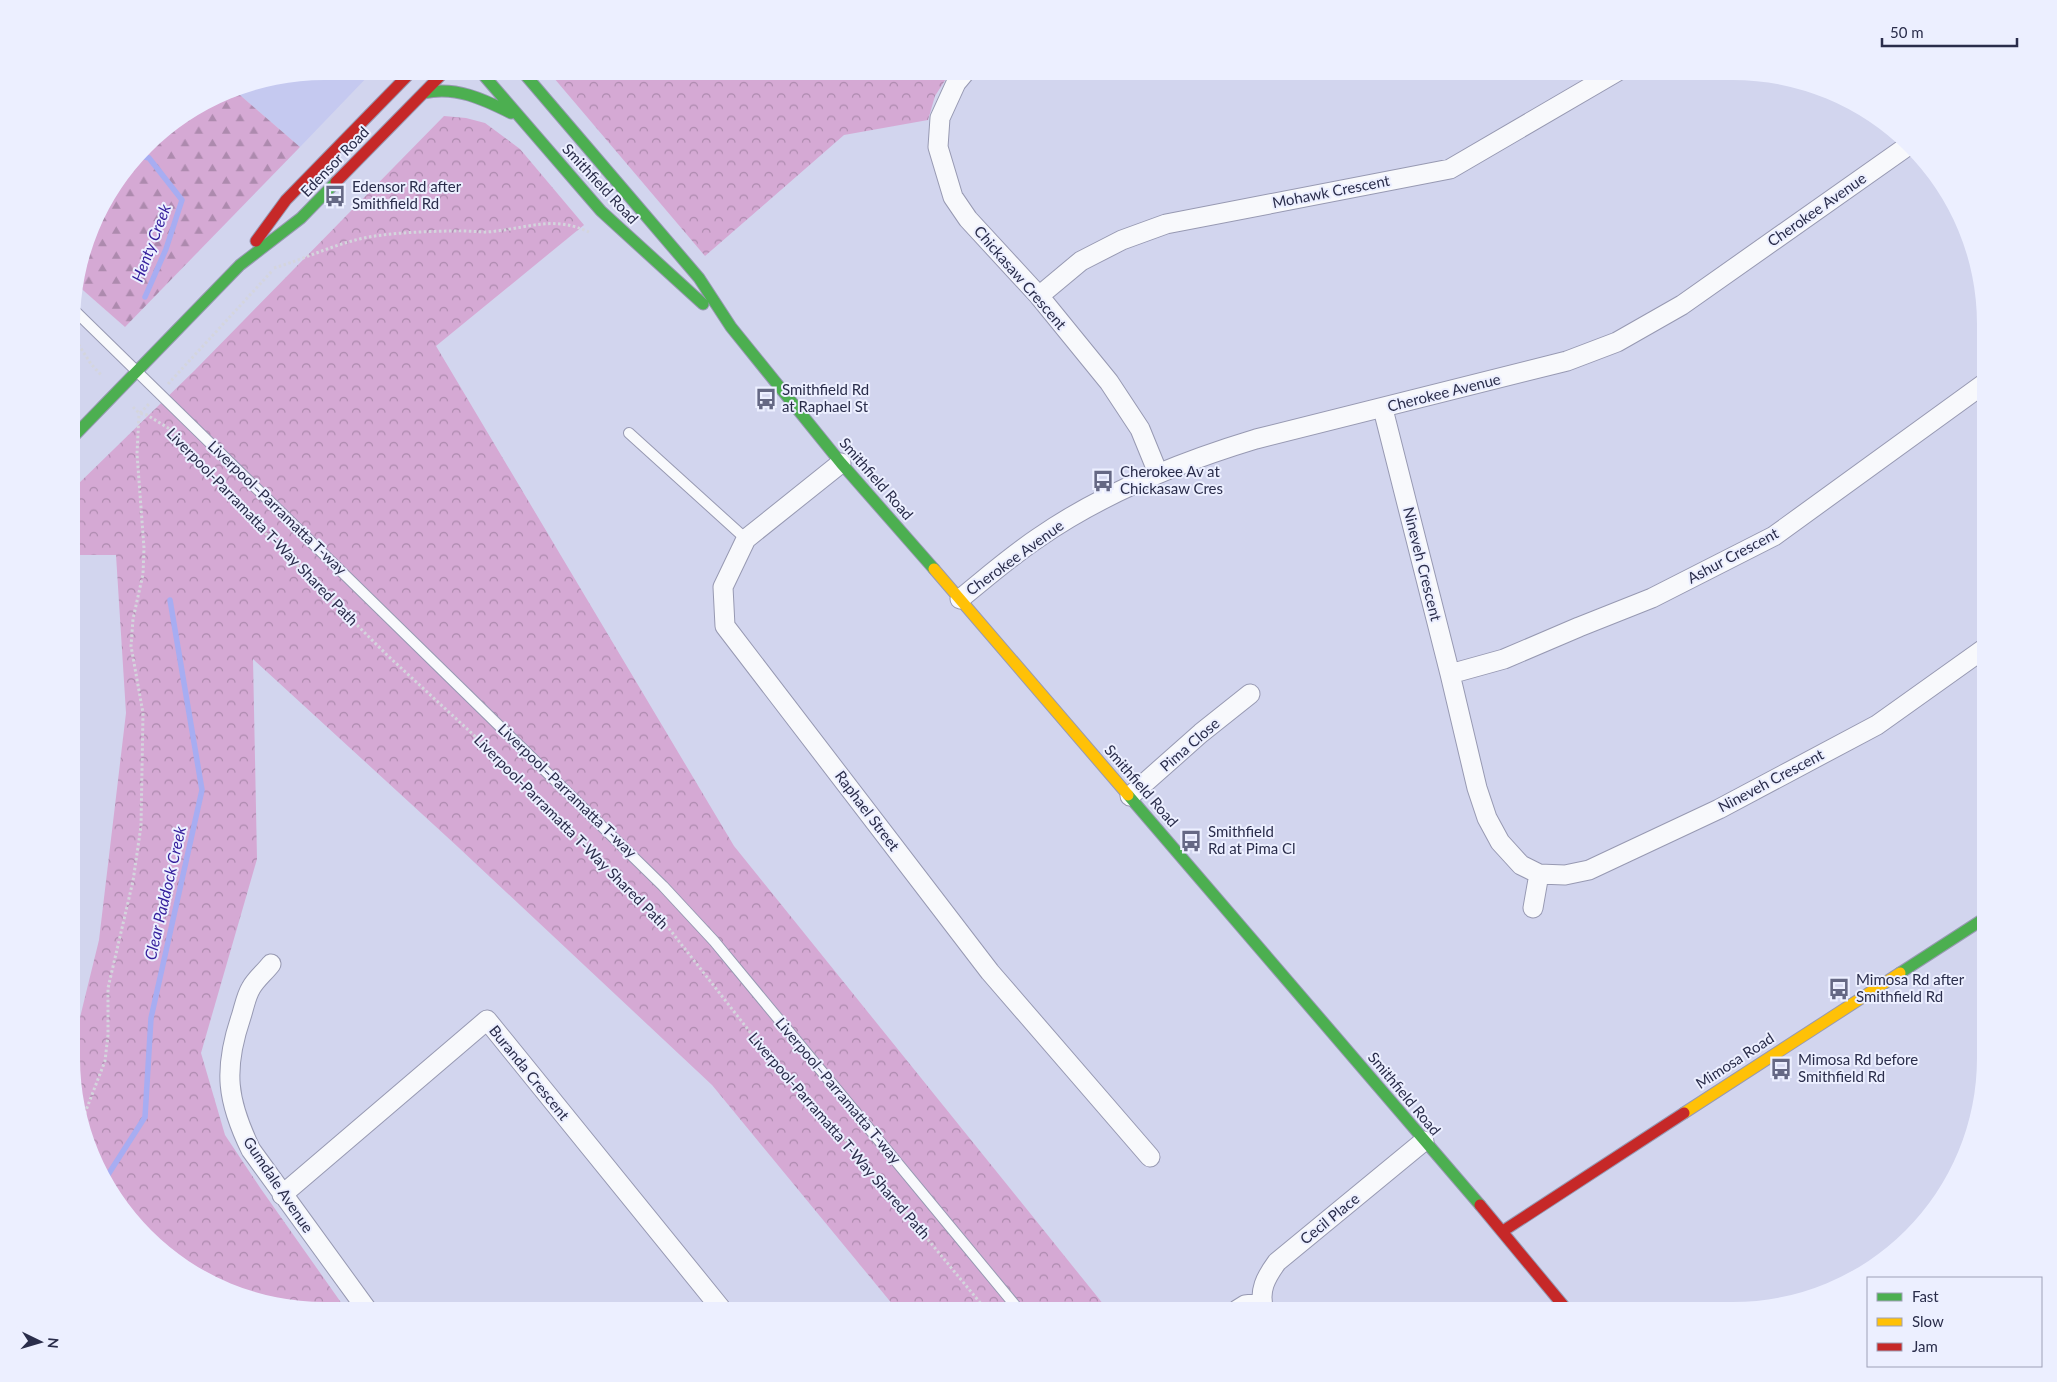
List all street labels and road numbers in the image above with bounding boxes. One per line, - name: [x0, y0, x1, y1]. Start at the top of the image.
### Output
- street label: Edensor Road: [296, 123, 372, 200]
- street label: Smithfield Road: [559, 139, 642, 227]
- street label: Cherokee Avenue: [1764, 168, 1869, 250]
- street label: Mohawk Crescent: [1271, 171, 1392, 211]
- street label: Chickasaw Crescent: [971, 222, 1071, 333]
- street label: Cherokee Avenue: [1385, 369, 1502, 415]
- street label: Liverpool-Parramatta T-Way Shared Path: [163, 424, 362, 629]
- street label: Smithfield Road: [836, 434, 917, 523]
- street label: Liverpool–Parramatta T-way: [205, 436, 351, 578]
- street label: Nineveh Crescent: [1400, 505, 1446, 623]
- street label: Cherokee Avenue: [962, 516, 1067, 599]
- street label: Ashur Crescent: [1684, 523, 1782, 587]
- street label: Pima Close: [1156, 714, 1223, 775]
- street label: Liverpool–Parramatta T-way: [495, 719, 641, 861]
- street label: Liverpool-Parramatta T-Way Shared Path: [471, 730, 673, 932]
- street label: Smithfield Road: [1101, 741, 1182, 830]
- street label: Nineveh Crescent: [1715, 744, 1827, 815]
- street label: Raphael Street: [832, 767, 904, 855]
- street label: Liverpool–Parramatta T-way: [772, 1014, 905, 1167]
- street label: Buranda Crescent: [486, 1021, 574, 1124]
- street label: Mimosa Road: [1692, 1028, 1777, 1092]
- street label: Liverpool-Parramatta T-Way Shared Path: [745, 1029, 934, 1242]
- street label: Smithfield Road: [1365, 1048, 1445, 1139]
- street label: Gumdale Avenue: [240, 1133, 318, 1236]
- street label: Cecil Place: [1296, 1189, 1363, 1248]

